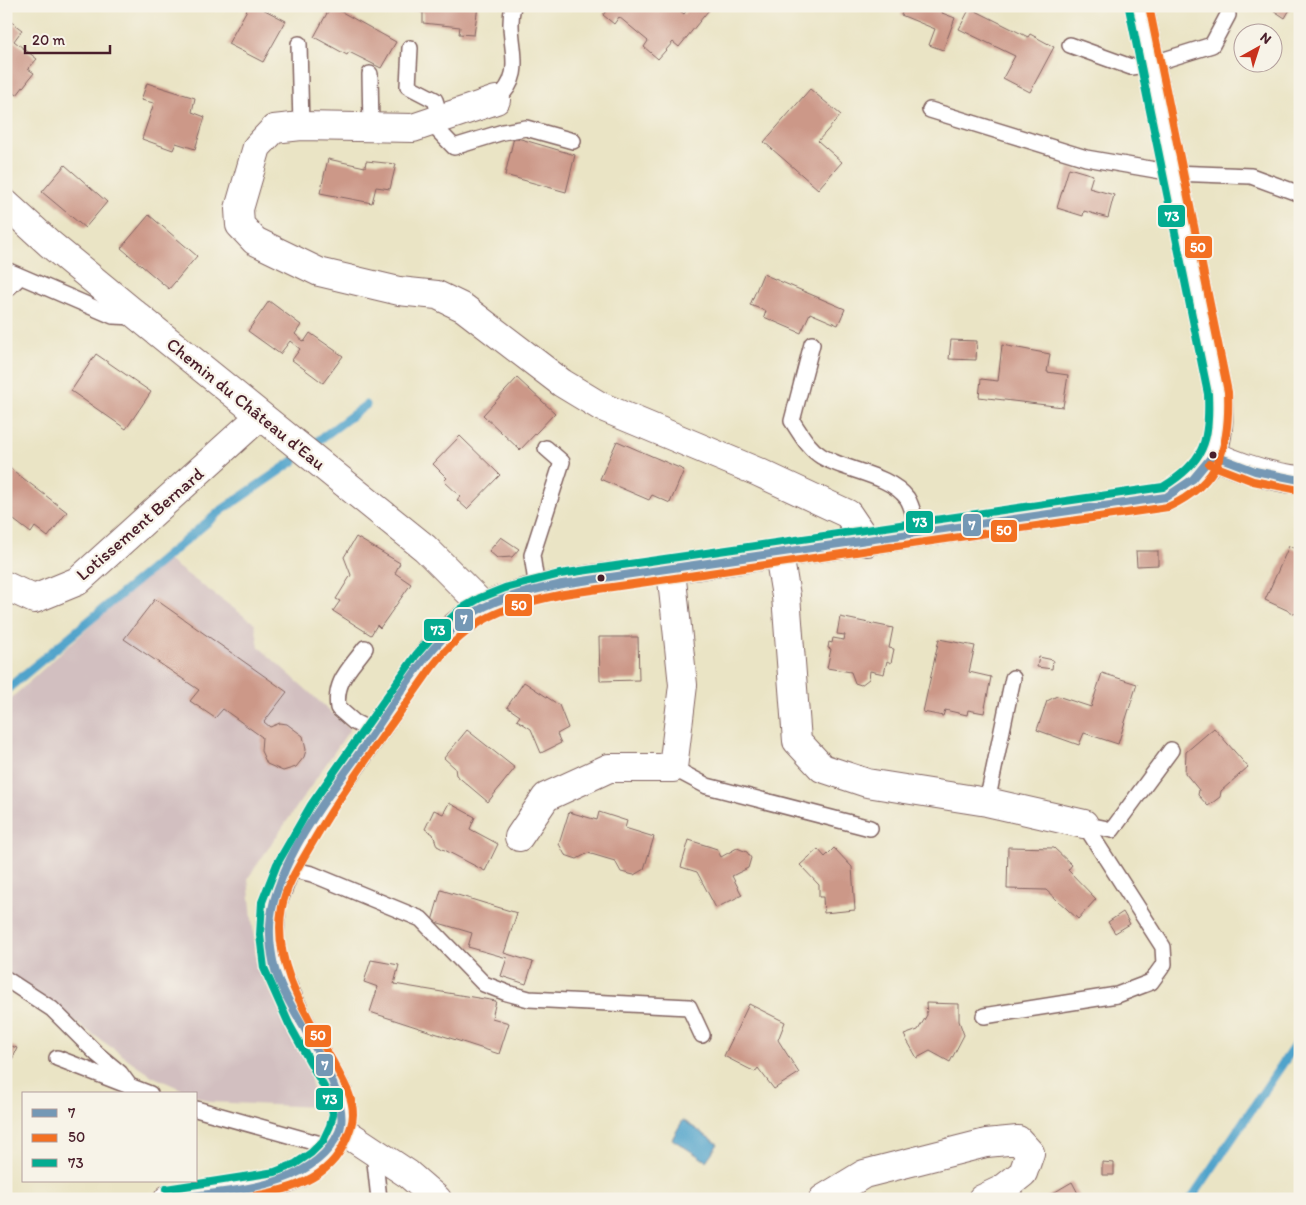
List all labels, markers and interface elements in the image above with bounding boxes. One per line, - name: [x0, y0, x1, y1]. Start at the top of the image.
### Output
- scale bar: [25, 22, 110, 54]
- north arrow: [1234, 22, 1284, 72]
- text: N: [1257, 29, 1275, 48]
- text: 20 m: [32, 31, 66, 49]
- line badge: 73: [1157, 204, 1186, 228]
- text: 73: [1164, 208, 1180, 225]
- line badge: 50: [1184, 235, 1213, 259]
- text: 50: [1190, 239, 1206, 256]
- street label: Chemin du Château d'Eau: [162, 333, 330, 475]
- unlabelled marker: [1208, 450, 1218, 460]
- street label: Lotissement Bernard: [72, 463, 208, 585]
- line badge: 73: [905, 510, 934, 534]
- line badge: 7: [962, 513, 982, 537]
- text: 73: [912, 514, 928, 531]
- text: 7: [968, 517, 976, 534]
- line badge: 50: [990, 519, 1018, 543]
- text: 50: [996, 522, 1012, 539]
- unlabelled marker: [596, 573, 606, 583]
- line badge: 50: [504, 593, 533, 617]
- text: 50: [511, 597, 527, 614]
- line badge: 7: [454, 608, 474, 632]
- text: 7: [460, 611, 468, 628]
- line badge: 73: [423, 618, 452, 642]
- text: 73: [430, 622, 446, 639]
- line badge: 50: [304, 1024, 332, 1048]
- text: 50: [310, 1027, 326, 1044]
- line badge: 7: [315, 1053, 334, 1077]
- text: 7: [321, 1057, 329, 1074]
- line badge: 73: [315, 1087, 344, 1111]
- text: 73: [322, 1091, 338, 1108]
- legend: [22, 1092, 198, 1182]
- text: 7: [68, 1104, 76, 1122]
- text: 50: [68, 1128, 85, 1146]
- text: 73: [68, 1154, 84, 1172]

